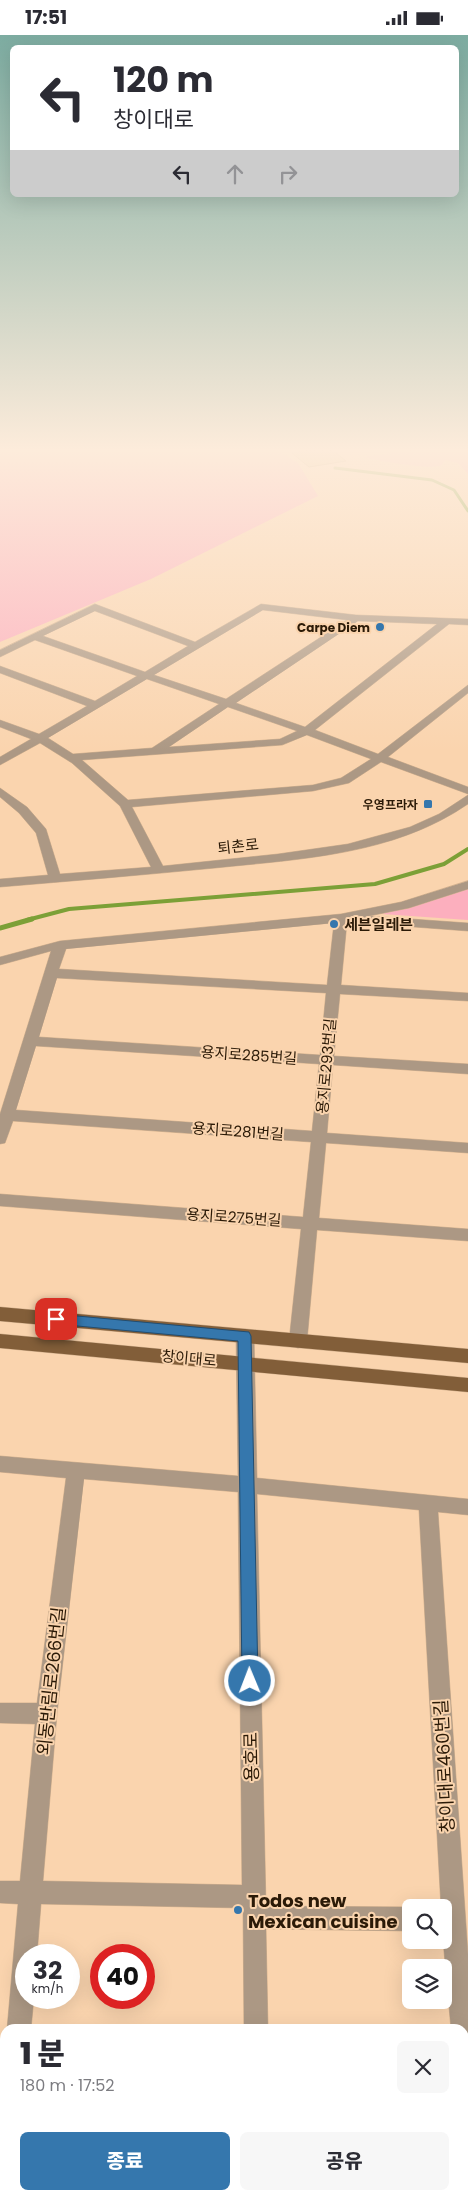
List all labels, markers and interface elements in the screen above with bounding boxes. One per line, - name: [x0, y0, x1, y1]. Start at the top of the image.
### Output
- text: 17:51: [25, 4, 67, 31]
- text: 120 m: [113, 55, 213, 104]
- icon: left: [30, 65, 95, 130]
- text: 창이대로: [113, 104, 194, 135]
- icon: left: [168, 160, 196, 188]
- icon: ahead: [221, 160, 249, 188]
- icon: right: [274, 160, 302, 188]
- place label: Carpe Diem: [297, 619, 370, 636]
- marker: Carpe Diem: [374, 621, 386, 633]
- place label: 우영프라자: [363, 796, 418, 813]
- marker: 우영프라자: [422, 798, 434, 810]
- street label: 퇴촌로: [216, 833, 260, 859]
- place label: 세븐일레븐: [344, 914, 413, 935]
- marker: 세븐일레븐: [328, 918, 340, 930]
- street label: 용지로293번길: [311, 1017, 341, 1115]
- street label: 용지로285번길: [200, 1041, 298, 1069]
- street label: 용지로281번길: [191, 1117, 285, 1145]
- street label: 용지로275번길: [186, 1203, 282, 1231]
- pin: [35, 1298, 77, 1340]
- icon: arrive: [42, 1305, 70, 1333]
- street label: 창이대로: [161, 1345, 217, 1371]
- street label: 외동반림로266번길: [31, 1606, 71, 1756]
- position arrow: [223, 1654, 275, 1706]
- street label: 창이대로460번길: [428, 1699, 460, 1833]
- street label: 용호로: [238, 1732, 264, 1782]
- place label: Todos new Mexican cuisine: [248, 1888, 397, 1934]
- map controls: [402, 1899, 452, 2009]
- button: search: [402, 1899, 452, 1949]
- marker: Todos new Mexican cuisine: [232, 1904, 244, 1916]
- speed limit sign: 40: [90, 1944, 155, 2009]
- text: 32: [33, 1953, 62, 1988]
- button: layers: [402, 1959, 452, 2009]
- text: km/h: [32, 1980, 63, 1997]
- text: 1 분: [20, 2032, 65, 2075]
- button: close: [397, 2041, 449, 2093]
- text: 180 m · 17:52: [20, 2074, 114, 2097]
- button: 종료: [20, 2132, 230, 2190]
- button: 공유: [240, 2132, 449, 2190]

